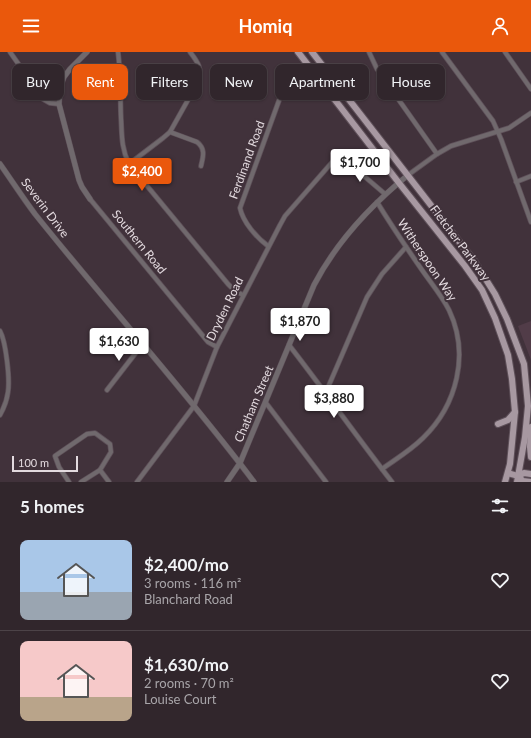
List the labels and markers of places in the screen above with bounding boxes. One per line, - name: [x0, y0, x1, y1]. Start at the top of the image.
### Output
- pin: $1,700: [327, 149, 393, 183]
- pin: $2,400: [109, 158, 175, 192]
- pin: $1,870: [267, 308, 333, 342]
- pin: $1,630: [86, 328, 152, 362]
- pin: $3,880: [301, 385, 367, 419]

